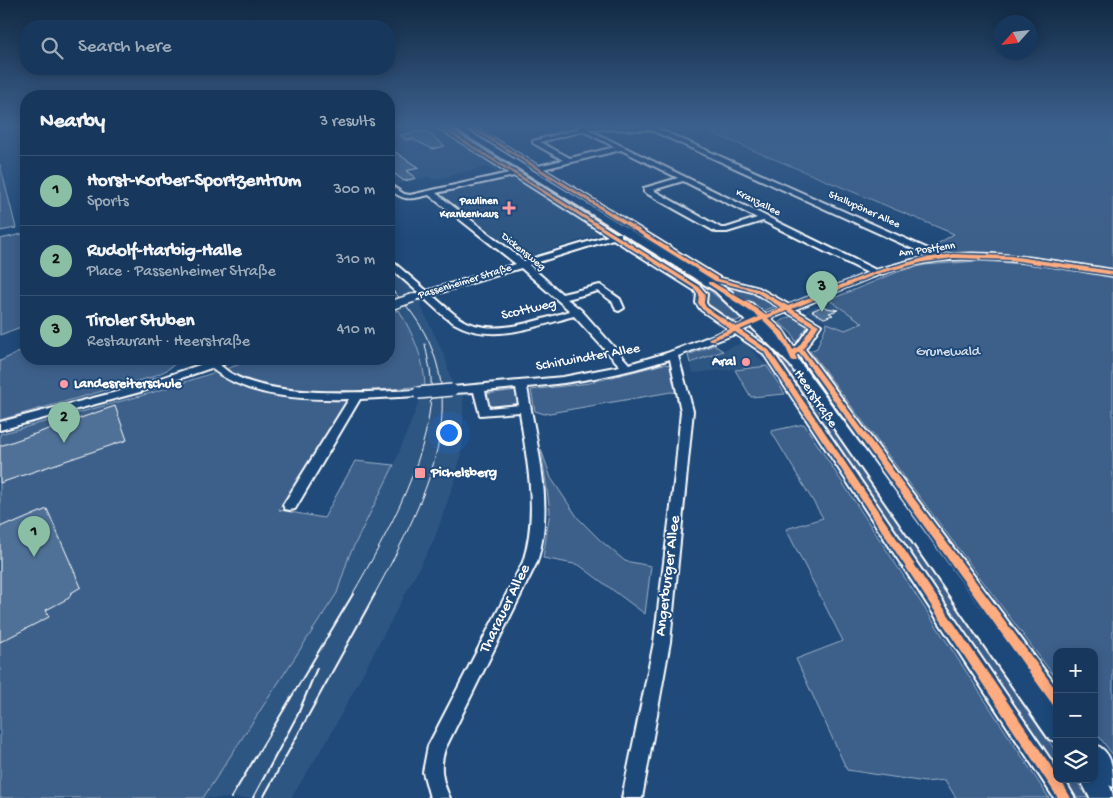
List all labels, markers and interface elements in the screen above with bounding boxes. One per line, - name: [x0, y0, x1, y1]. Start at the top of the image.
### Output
- north arrow: [993, 15, 1038, 60]
- search box: [20, 20, 395, 75]
- icon: search: [38, 34, 66, 62]
- text: Search here: [78, 36, 172, 59]
- text: Nearby: [40, 110, 105, 135]
- text: 3 results: [320, 113, 375, 132]
- text: Horst-Korber-Sportzentrum: [87, 170, 301, 193]
- text: 1: [53, 181, 59, 200]
- text: 300 m: [333, 181, 375, 200]
- street label: Kranzallee: [734, 187, 783, 219]
- street label: Stallupöner Allee: [826, 189, 902, 231]
- text: Sports: [87, 193, 129, 212]
- place label: Paulinen Krankenhaus: [439, 196, 499, 221]
- marker: Paulinen Krankenhaus: [502, 201, 516, 215]
- street label: Dickensweg: [498, 230, 548, 274]
- street label: Am Postfenn: [898, 239, 957, 260]
- text: Rudolf-Harbig-Halle: [87, 240, 241, 263]
- text: 2: [52, 251, 60, 270]
- text: 310 m: [336, 251, 375, 270]
- street label: Passenheimer Straße: [416, 262, 513, 302]
- text: Place · Passenheimer Straße: [87, 263, 276, 282]
- pin: 3: [806, 271, 838, 312]
- street label: Scottweg: [500, 295, 558, 325]
- text: Tiroler Stuben: [87, 310, 195, 333]
- text: 3: [52, 321, 60, 340]
- text: 410 m: [337, 321, 375, 340]
- text: Restaurant · Heerstraße: [87, 333, 250, 352]
- street label: Schirwindter Allee: [535, 340, 642, 376]
- park label: Grunewald: [916, 344, 982, 361]
- place label: Aral: [711, 354, 736, 371]
- marker: Aral: [740, 356, 752, 368]
- street label: Heerstraße: [789, 367, 841, 432]
- place label: Landesreiterschule: [74, 376, 182, 393]
- marker: Landesreiterschule: [58, 378, 70, 390]
- pin: 2: [48, 402, 80, 443]
- your location: [436, 420, 462, 446]
- place label: Pichelsberg: [430, 465, 497, 482]
- marker: Pichelsberg: [413, 466, 427, 480]
- street label: Angerburger Allee: [652, 514, 686, 637]
- pin: 1: [18, 516, 50, 557]
- street label: Tharauer Allee: [476, 561, 536, 657]
- map controls: [1053, 648, 1098, 783]
- button: +: [1053, 648, 1098, 693]
- button: −: [1053, 693, 1098, 738]
- button: layers: [1053, 738, 1098, 783]

